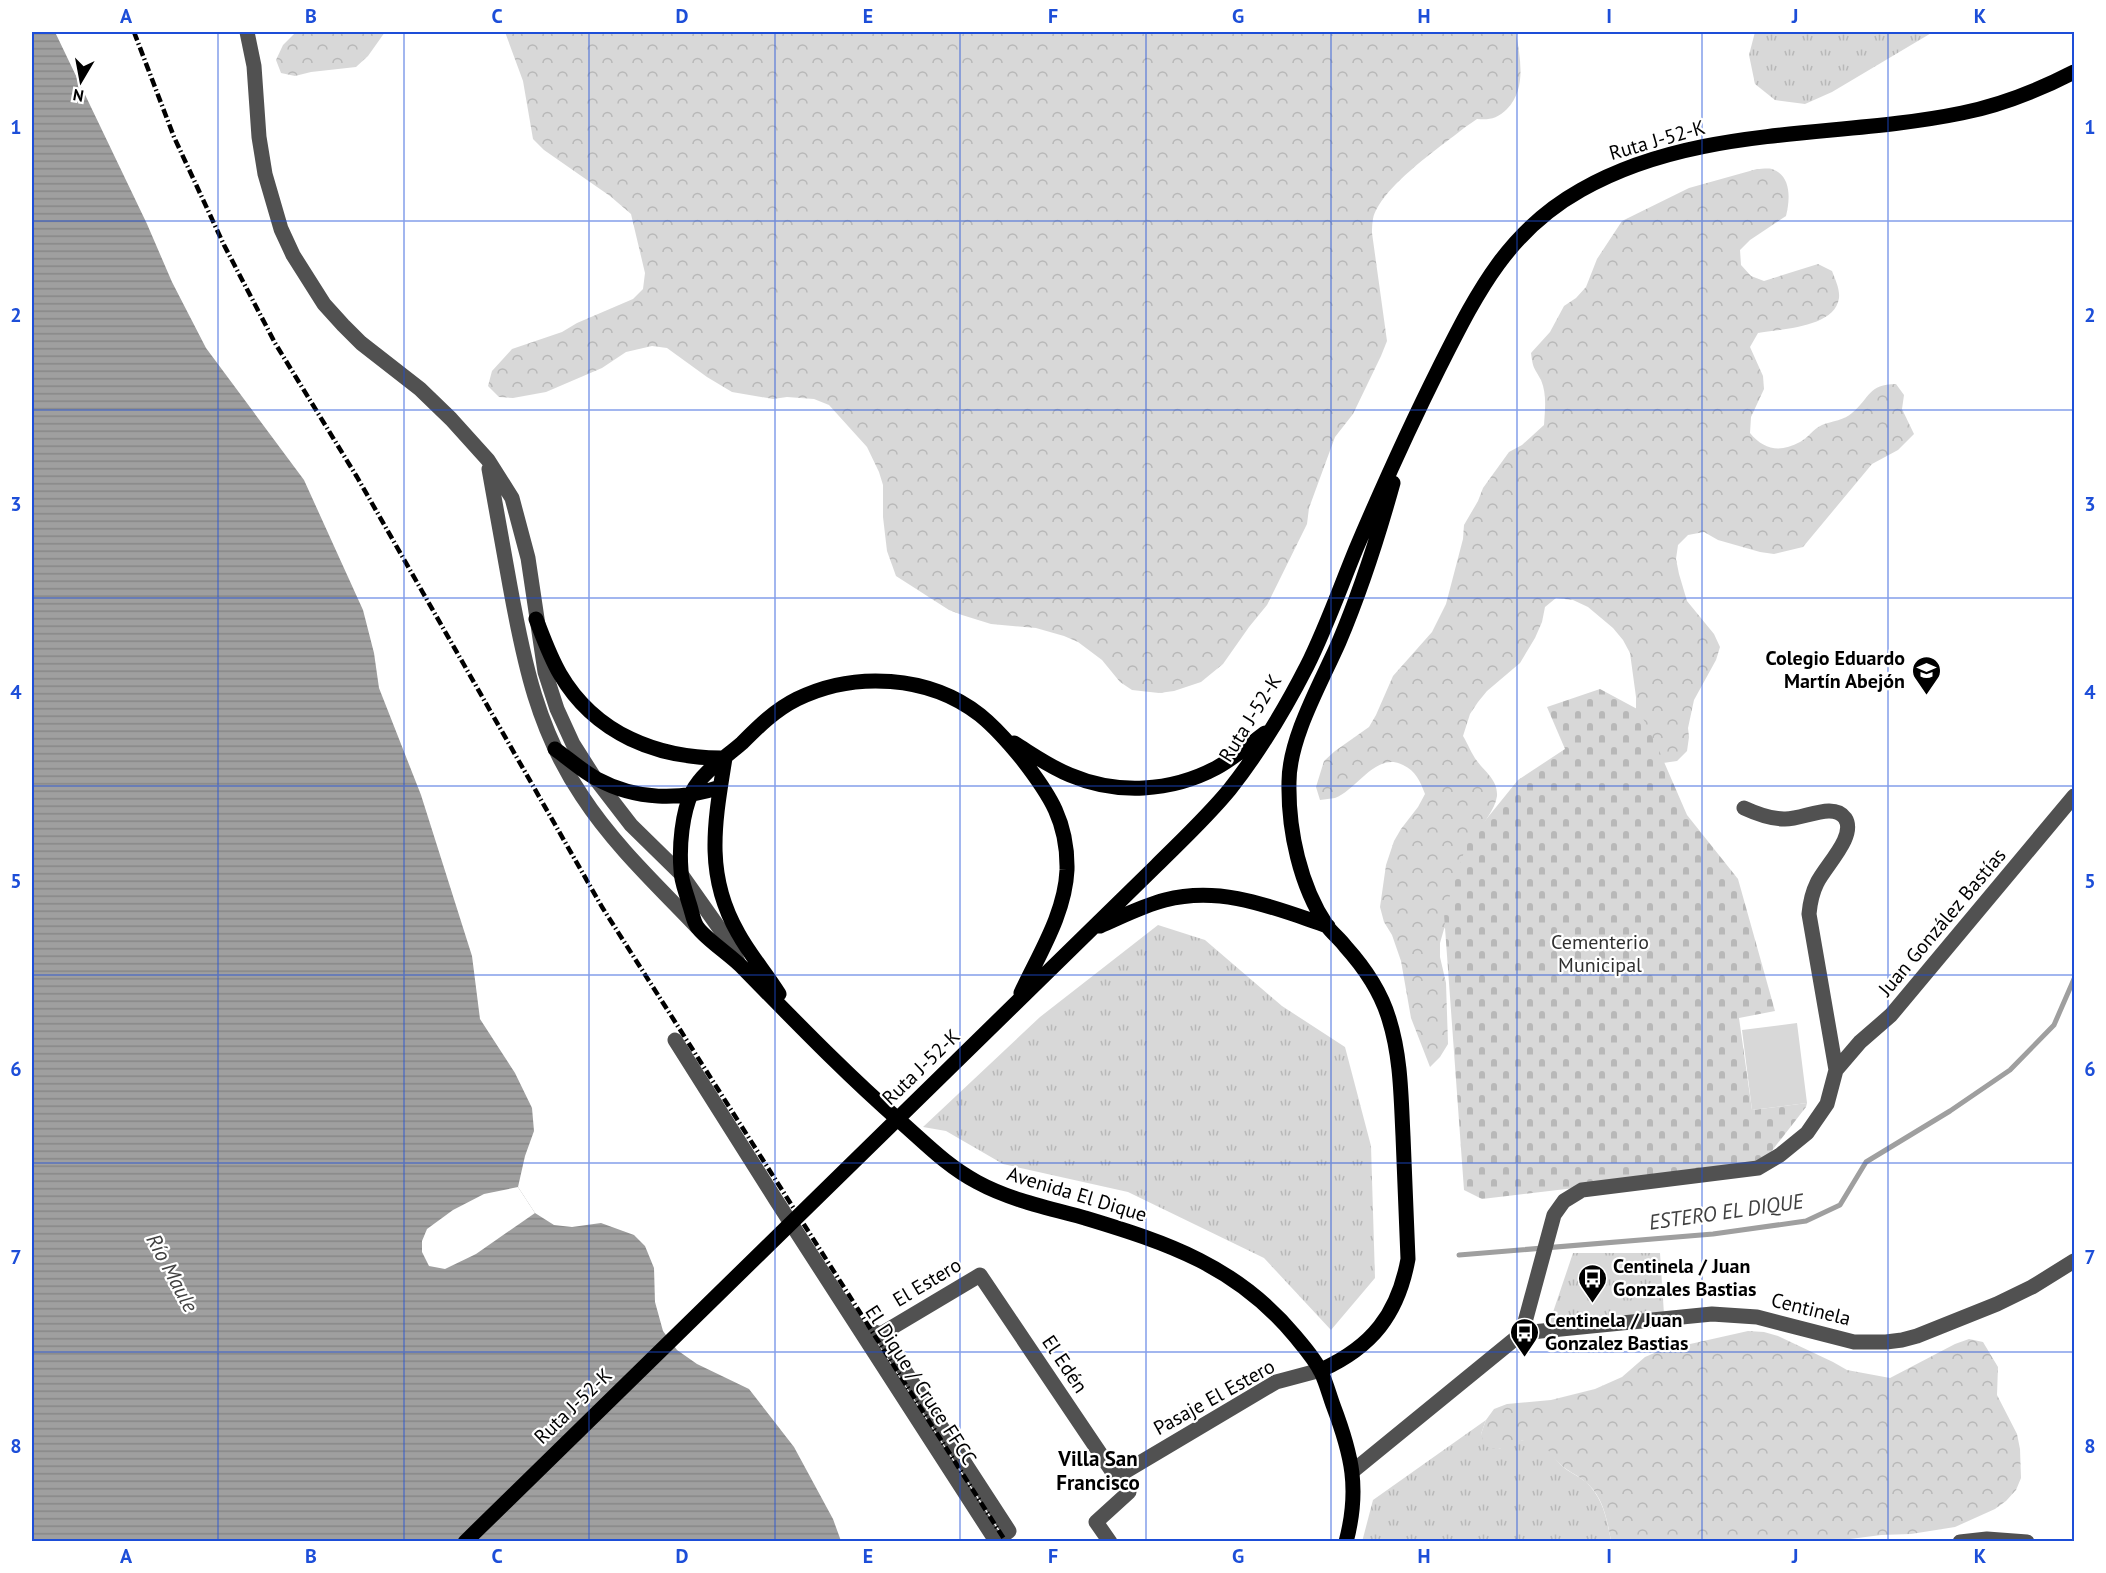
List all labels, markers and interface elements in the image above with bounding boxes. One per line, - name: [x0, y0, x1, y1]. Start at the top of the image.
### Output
- text: A: [120, 3, 133, 29]
- text: B: [305, 3, 317, 29]
- text: C: [491, 3, 503, 29]
- text: D: [676, 3, 689, 29]
- text: E: [863, 3, 873, 29]
- text: F: [1048, 3, 1058, 29]
- text: G: [1232, 3, 1244, 29]
- text: H: [1417, 3, 1431, 29]
- text: I: [1606, 3, 1612, 29]
- text: J: [1791, 3, 1798, 29]
- text: K: [1974, 3, 1987, 29]
- north arrow: [51, 51, 111, 111]
- text: N: [71, 85, 85, 107]
- text: 1: [10, 114, 22, 140]
- street label: Ruta J-52-K: [1606, 114, 1708, 166]
- text: 1: [2084, 114, 2096, 140]
- text: 2: [10, 302, 22, 328]
- text: 2: [2084, 302, 2096, 328]
- text: 3: [10, 491, 22, 517]
- text: 3: [2084, 491, 2096, 517]
- place label: Colegio Eduardo Martín Abejón: [1766, 645, 1905, 694]
- school or university icon: Colegio Eduardo Martín Abejón: [1910, 654, 1942, 696]
- street label: Ruta J-52-K: [1213, 669, 1287, 767]
- text: 4: [10, 679, 22, 705]
- text: 4: [2084, 679, 2096, 705]
- street label: Juan González Bastías: [1872, 843, 2012, 1002]
- text: 5: [10, 868, 22, 894]
- text: 5: [2084, 868, 2096, 894]
- park label: Cementerio Municipal: [1551, 929, 1649, 978]
- street label: Ruta J-52-K: [876, 1023, 966, 1111]
- text: 6: [10, 1056, 22, 1082]
- text: 6: [2084, 1056, 2096, 1082]
- street label: Avenida El Dique: [1004, 1160, 1150, 1228]
- water label: ESTERO EL DIQUE: [1647, 1187, 1806, 1236]
- water label: Río Maule: [141, 1229, 205, 1317]
- text: 7: [10, 1244, 22, 1270]
- text: 7: [2084, 1244, 2096, 1270]
- street label: El Estero: [888, 1251, 966, 1313]
- place label: Centinela / Juan Gonzales Bastias: [1613, 1253, 1756, 1302]
- bus stop icon: Centinela / Juan Gonzales Bastias: [1576, 1262, 1608, 1304]
- street label: Centinela: [1769, 1287, 1853, 1331]
- street label: El Dique / Cruce FFCC: [860, 1300, 982, 1470]
- place label: Centinela / Juan Gonzalez Bastias: [1545, 1307, 1688, 1356]
- bus stop icon: Centinela / Juan Gonzalez Bastias: [1508, 1316, 1540, 1358]
- street label: El Edén: [1036, 1330, 1094, 1398]
- street label: Pasaje El Estero: [1149, 1353, 1279, 1441]
- street label: Ruta J-52-K: [528, 1362, 618, 1450]
- text: 8: [10, 1433, 22, 1459]
- text: 8: [2084, 1433, 2096, 1459]
- district label: Villa San Francisco: [1056, 1445, 1140, 1496]
- text: A: [120, 1543, 133, 1569]
- text: B: [305, 1543, 317, 1569]
- text: C: [491, 1543, 503, 1569]
- text: D: [676, 1543, 689, 1569]
- text: E: [863, 1543, 873, 1569]
- text: F: [1048, 1543, 1058, 1569]
- text: G: [1232, 1543, 1244, 1569]
- text: H: [1417, 1543, 1431, 1569]
- text: I: [1606, 1543, 1612, 1569]
- text: J: [1791, 1543, 1798, 1569]
- text: K: [1974, 1543, 1987, 1569]

